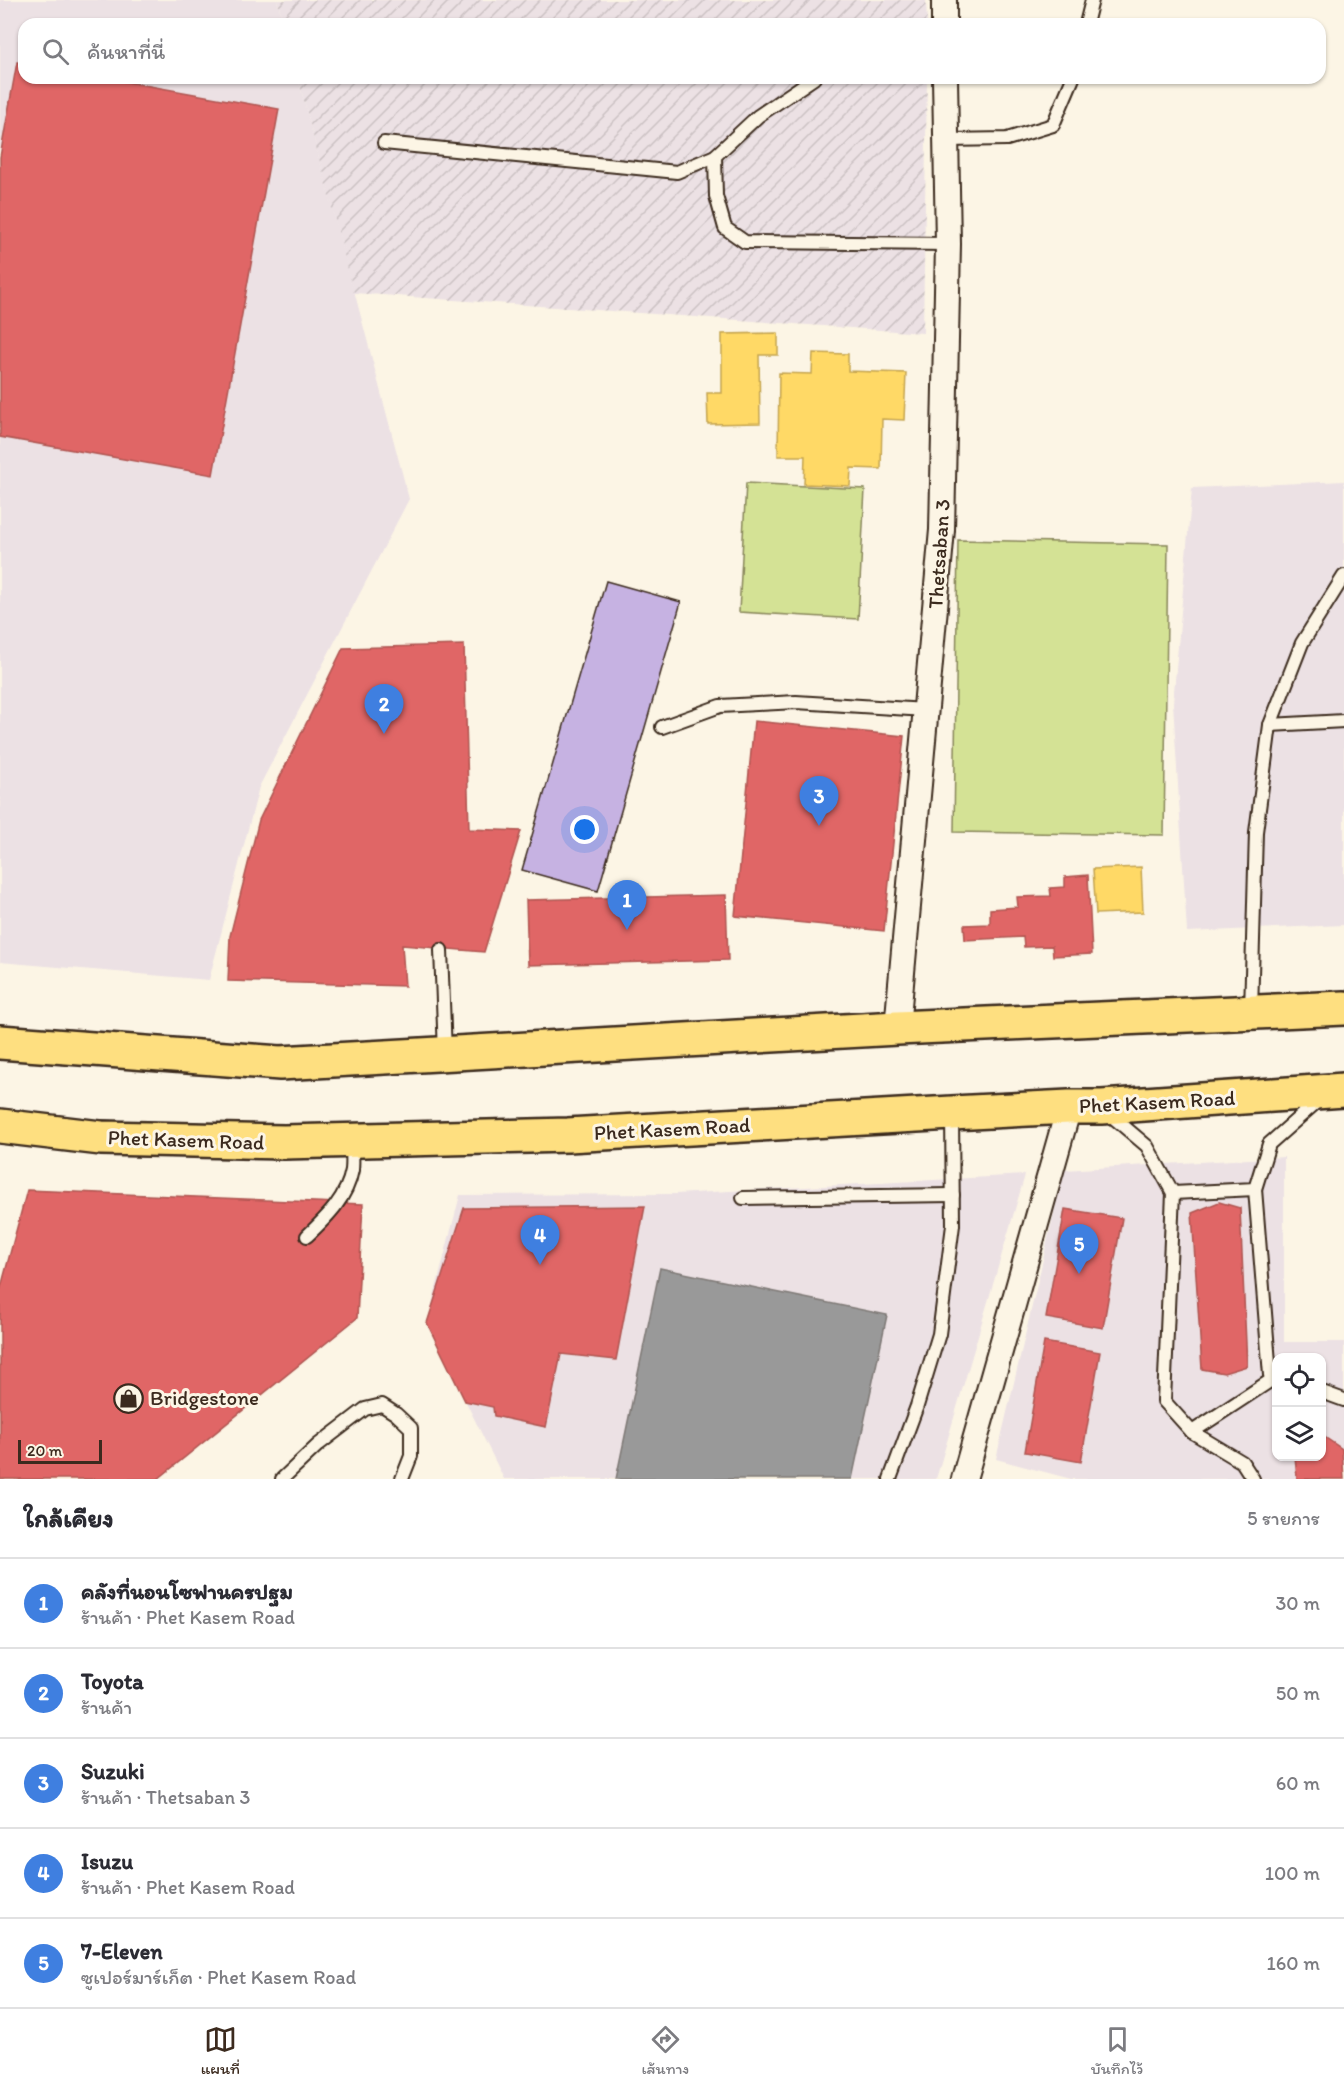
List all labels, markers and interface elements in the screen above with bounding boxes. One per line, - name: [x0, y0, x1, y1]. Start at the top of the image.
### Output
- search box: [18, 18, 1326, 84]
- icon: search: [39, 35, 72, 68]
- text: ค้นหาที่นี่: [87, 38, 165, 65]
- street label: Thetsaban 3: [922, 498, 955, 610]
- pin: 2: [364, 684, 404, 734]
- pin: 3: [800, 776, 838, 826]
- your location: [570, 815, 599, 844]
- pin: 1: [608, 880, 646, 930]
- street label: Phet Kasem Road: [1078, 1085, 1236, 1118]
- street label: Phet Kasem Road: [593, 1112, 751, 1145]
- street label: Phet Kasem Road: [107, 1124, 265, 1155]
- pin: 4: [520, 1216, 560, 1265]
- pin: 5: [1060, 1224, 1098, 1274]
- map controls: [1272, 1353, 1326, 1461]
- button: locate: [1272, 1353, 1326, 1407]
- shop icon: Bridgestone: [113, 1382, 145, 1414]
- place label: Bridgestone: [150, 1385, 259, 1410]
- button: layers: [1272, 1407, 1326, 1461]
- scale bar: [18, 1437, 102, 1464]
- text: 20 m: [27, 1441, 62, 1460]
- text: ใกล้เคียง: [24, 1502, 114, 1534]
- text: 5 รายการ: [1247, 1506, 1320, 1530]
- text: คลังที่นอนโซฟานครปฐม: [81, 1578, 293, 1605]
- text: 1: [39, 1591, 48, 1615]
- text: 30 m: [1275, 1591, 1320, 1615]
- text: ร้านค้า · Phet Kasem Road: [81, 1605, 295, 1629]
- text: Toyota: [81, 1668, 144, 1695]
- text: 2: [38, 1681, 49, 1705]
- text: 50 m: [1276, 1681, 1320, 1705]
- text: ร้านค้า: [81, 1695, 132, 1719]
- text: Suzuki: [81, 1758, 145, 1785]
- text: 3: [38, 1771, 49, 1795]
- text: 60 m: [1276, 1771, 1320, 1795]
- text: ร้านค้า · Thetsaban 3: [81, 1785, 250, 1809]
- text: Isuzu: [81, 1848, 133, 1875]
- text: 4: [37, 1861, 50, 1885]
- text: 100 m: [1265, 1861, 1320, 1885]
- text: ร้านค้า · Phet Kasem Road: [81, 1875, 295, 1899]
- text: 7-Eleven: [81, 1938, 163, 1965]
- text: 5: [38, 1951, 49, 1975]
- text: 160 m: [1267, 1951, 1320, 1975]
- text: ซูเปอร์มาร์เก็ต · Phet Kasem Road: [81, 1965, 356, 1989]
- tab: แผนที่: [201, 2023, 240, 2078]
- tab: เส้นทาง: [641, 2023, 689, 2078]
- tab: บันทึกไว้: [1091, 2023, 1143, 2078]

